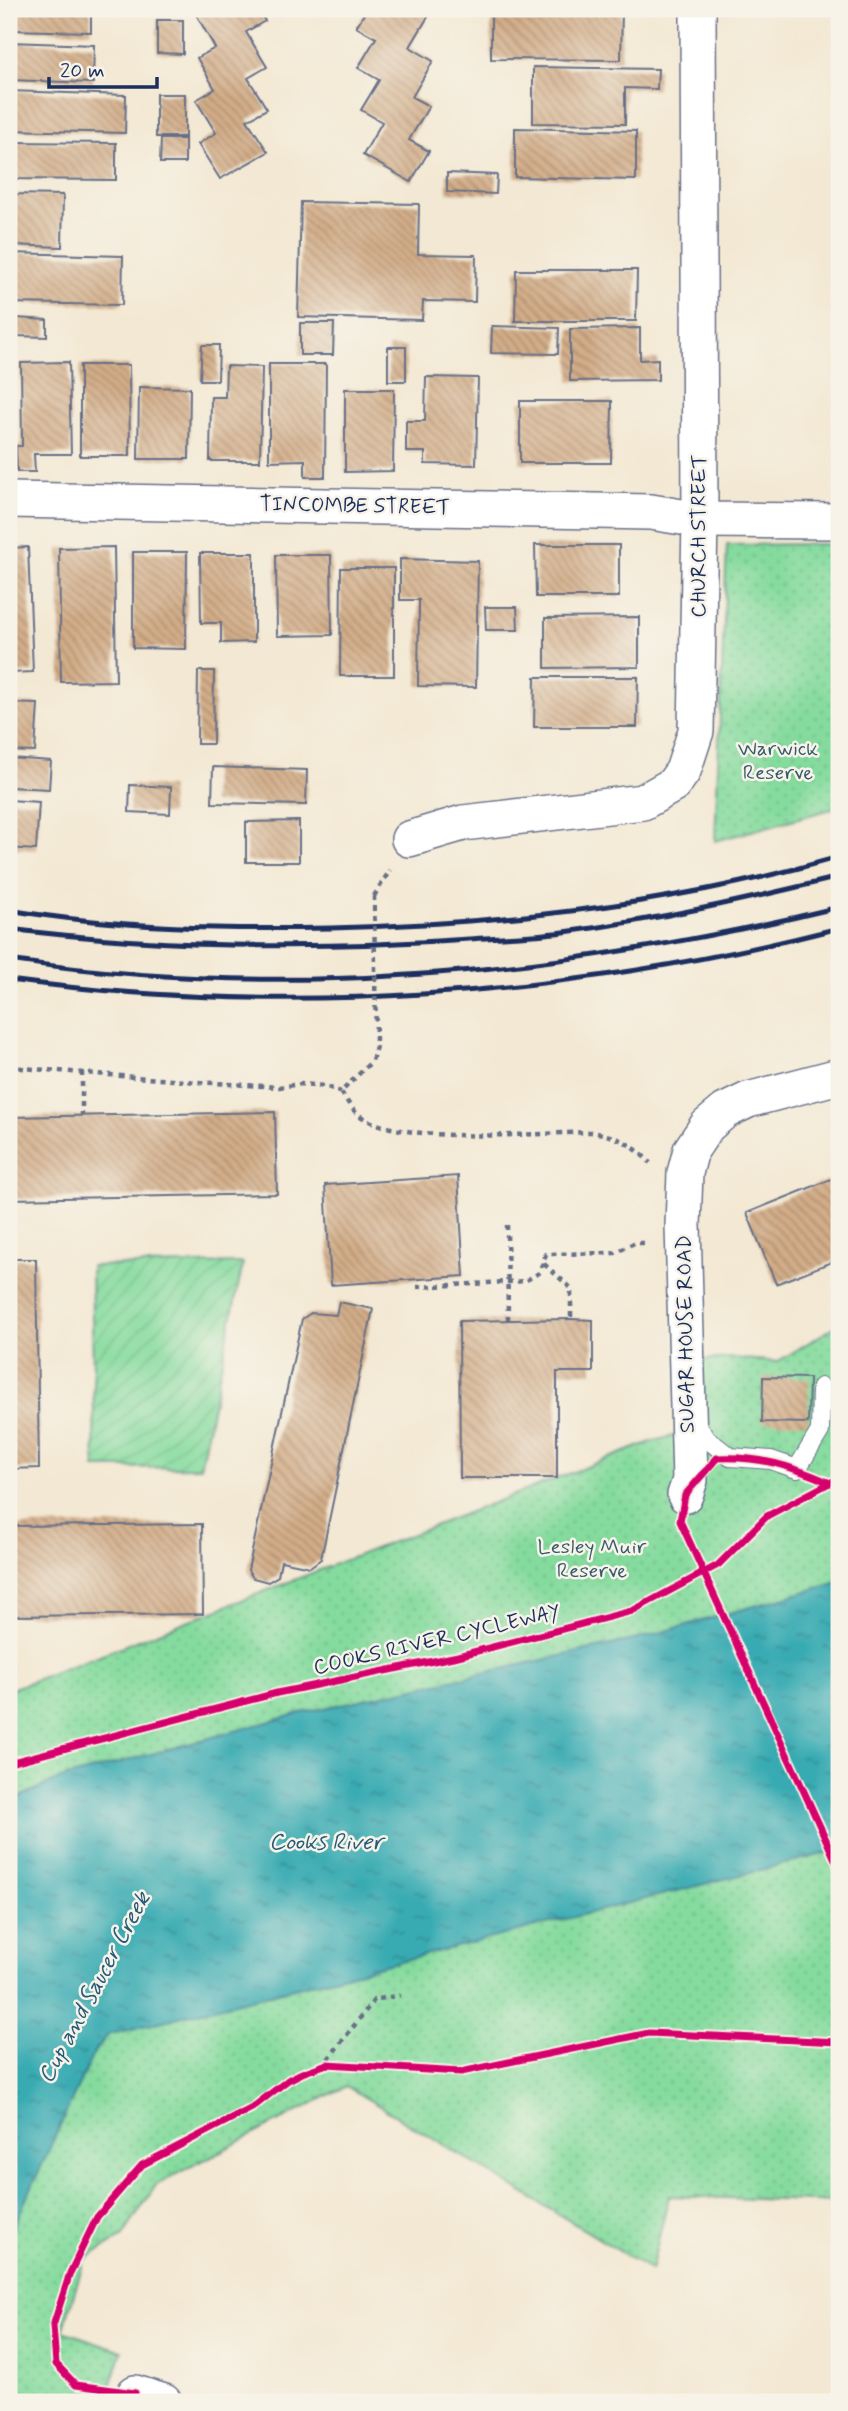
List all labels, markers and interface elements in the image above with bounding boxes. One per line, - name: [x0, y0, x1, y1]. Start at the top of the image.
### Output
- scale bar: [49, 46, 158, 90]
- text: 20 m: [60, 57, 105, 85]
- street label: CHURCH STREET: [685, 454, 713, 618]
- street label: TINCOMBE STREET: [259, 490, 451, 522]
- park label: Warwick Reserve: [738, 735, 818, 787]
- street label: SUGAR HOUSE ROAD: [670, 1235, 702, 1433]
- park label: Lesley Muir Reserve: [538, 1533, 647, 1585]
- street label: COOKS RIVER CYCLEWAY: [311, 1598, 564, 1682]
- water label: Cooks River: [269, 1828, 386, 1858]
- water label: Cup and Saucer Creek: [32, 1886, 159, 2089]

